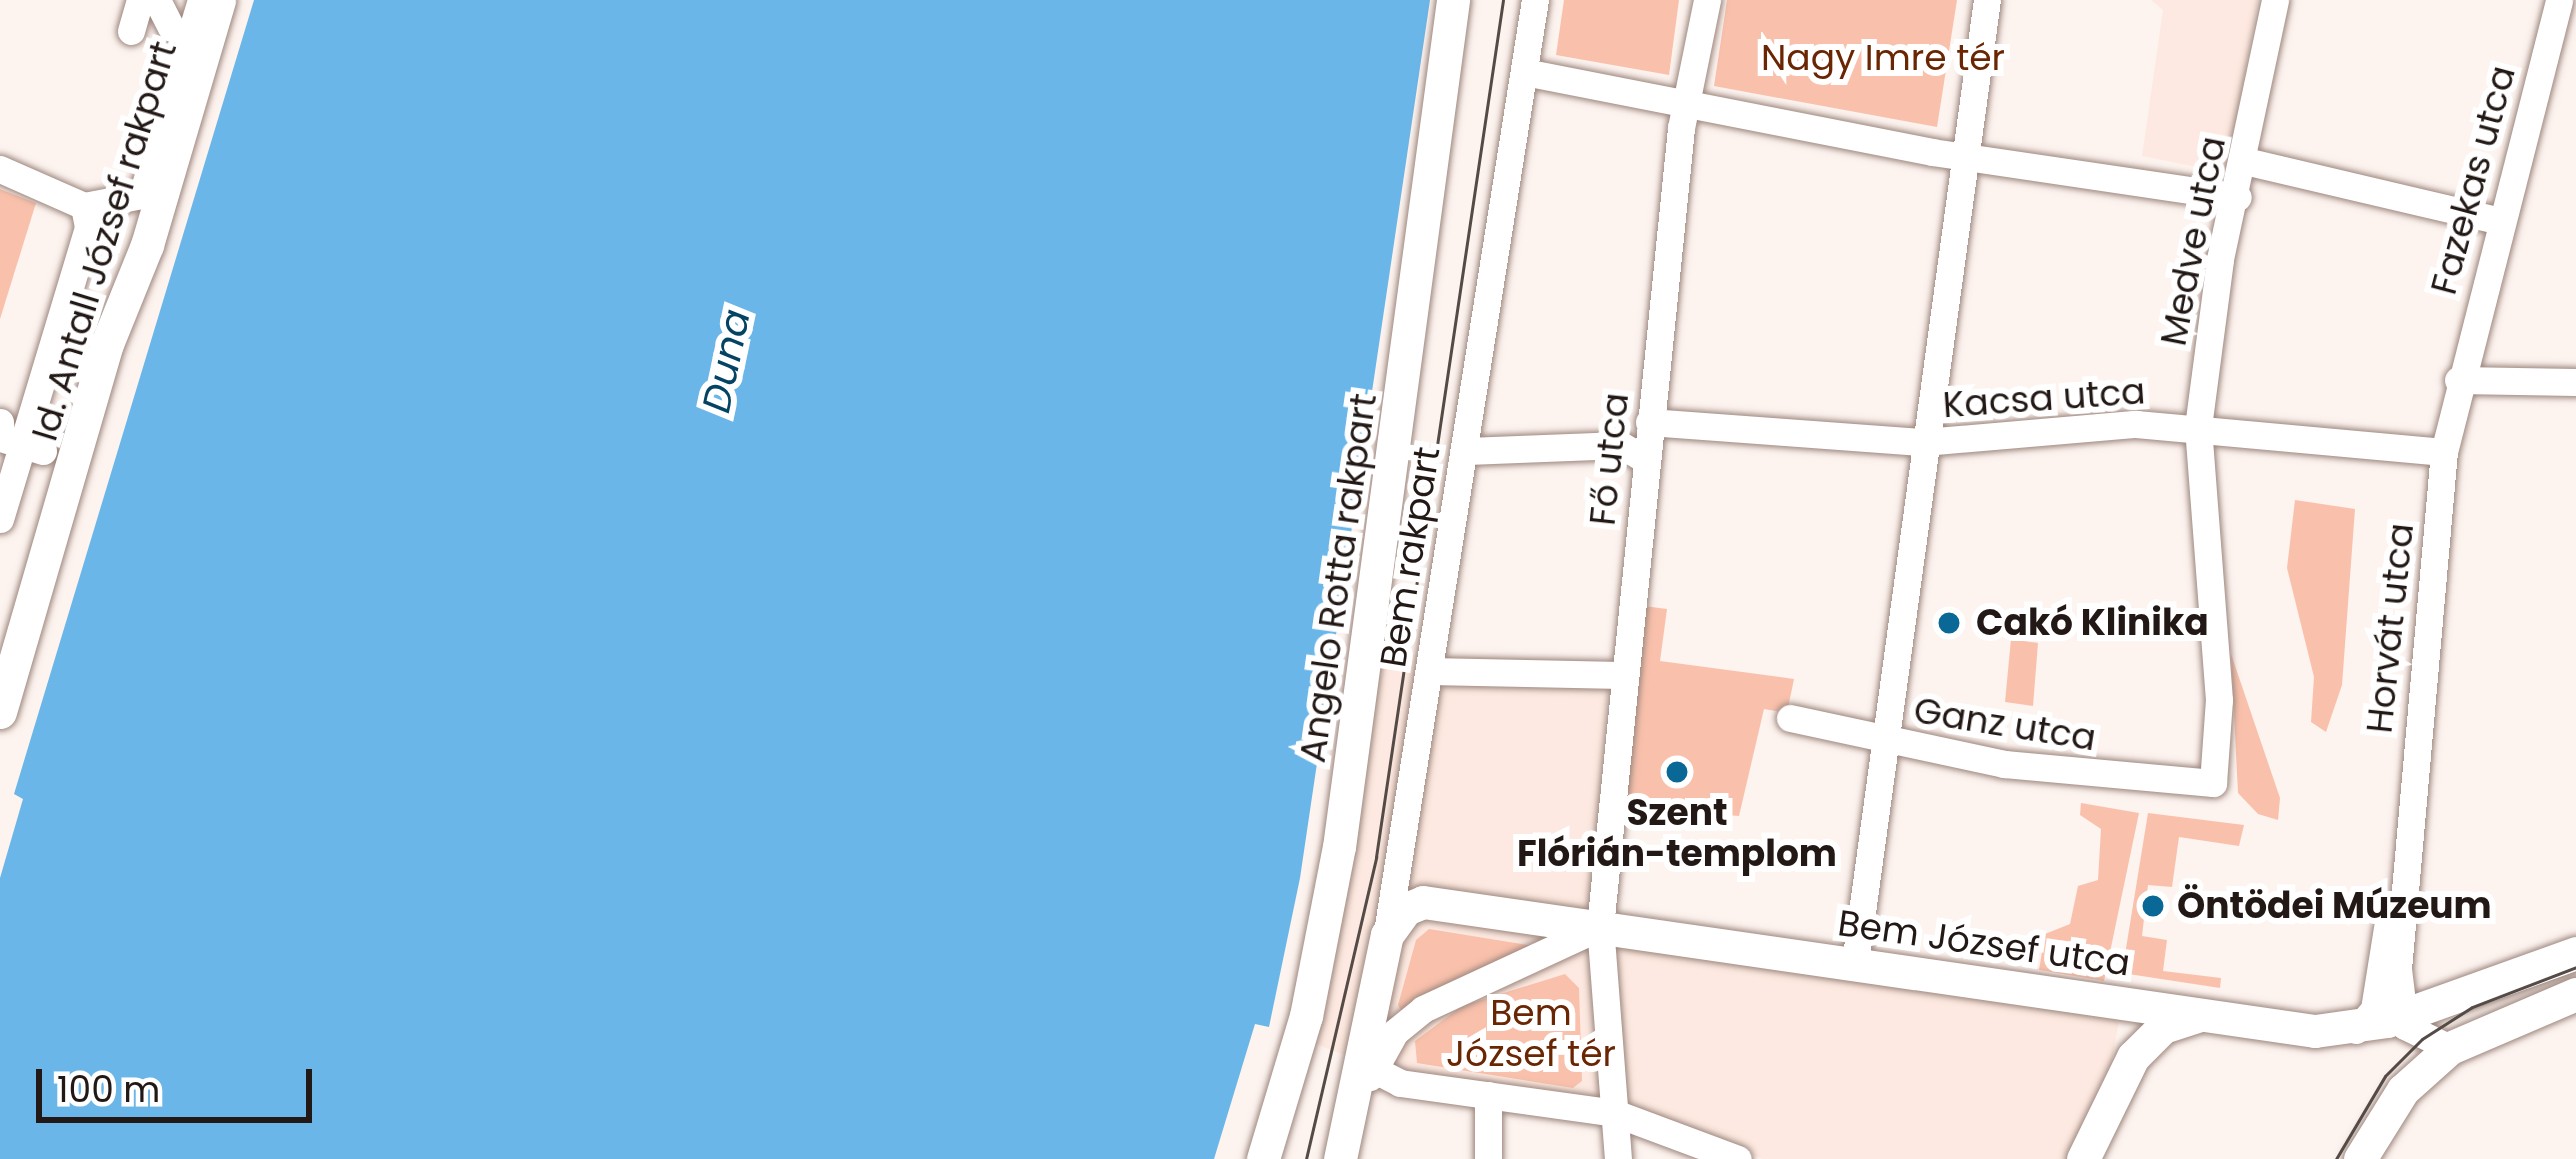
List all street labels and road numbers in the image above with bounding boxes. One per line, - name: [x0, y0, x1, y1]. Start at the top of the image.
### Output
- street label: Id. Antall József rakpart: [23, 36, 185, 446]
- street label: Fazekas utca: [2422, 61, 2524, 299]
- street label: Medve utca: [2152, 133, 2234, 349]
- street label: Kacsa utca: [1941, 369, 2147, 427]
- street label: Angelo Rotta rakpart: [1291, 391, 1385, 765]
- street label: Fő utca: [1581, 391, 1637, 527]
- street label: Bem rakpart: [1371, 444, 1449, 670]
- street label: Horvát utca: [2357, 521, 2423, 735]
- street label: Ganz utca: [1911, 688, 2099, 760]
- street label: Bem József utca: [1835, 901, 2133, 985]

